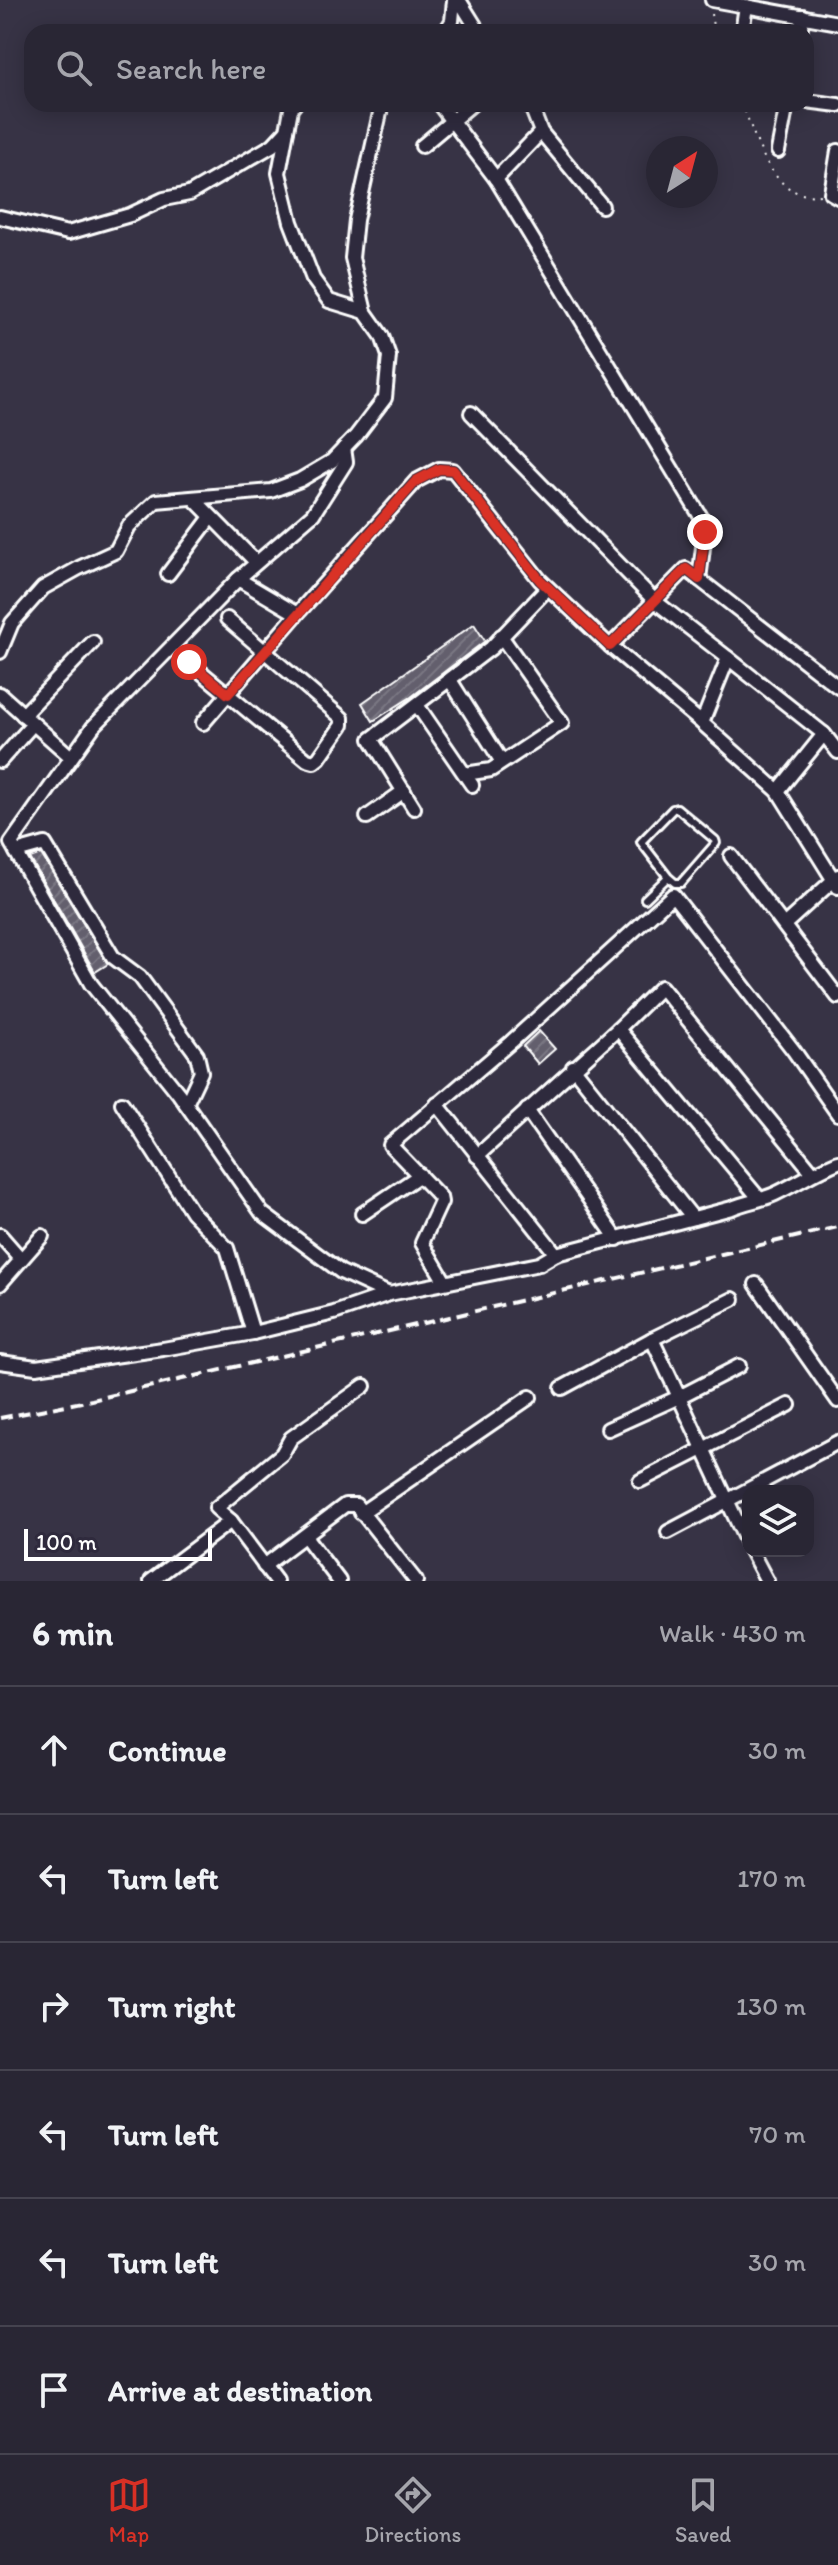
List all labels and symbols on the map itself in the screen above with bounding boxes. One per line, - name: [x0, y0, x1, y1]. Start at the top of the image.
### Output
- north arrow: [646, 136, 718, 208]
- route end: [687, 514, 723, 550]
- route start: [171, 644, 207, 680]
- scale bar: [24, 1525, 212, 1561]

